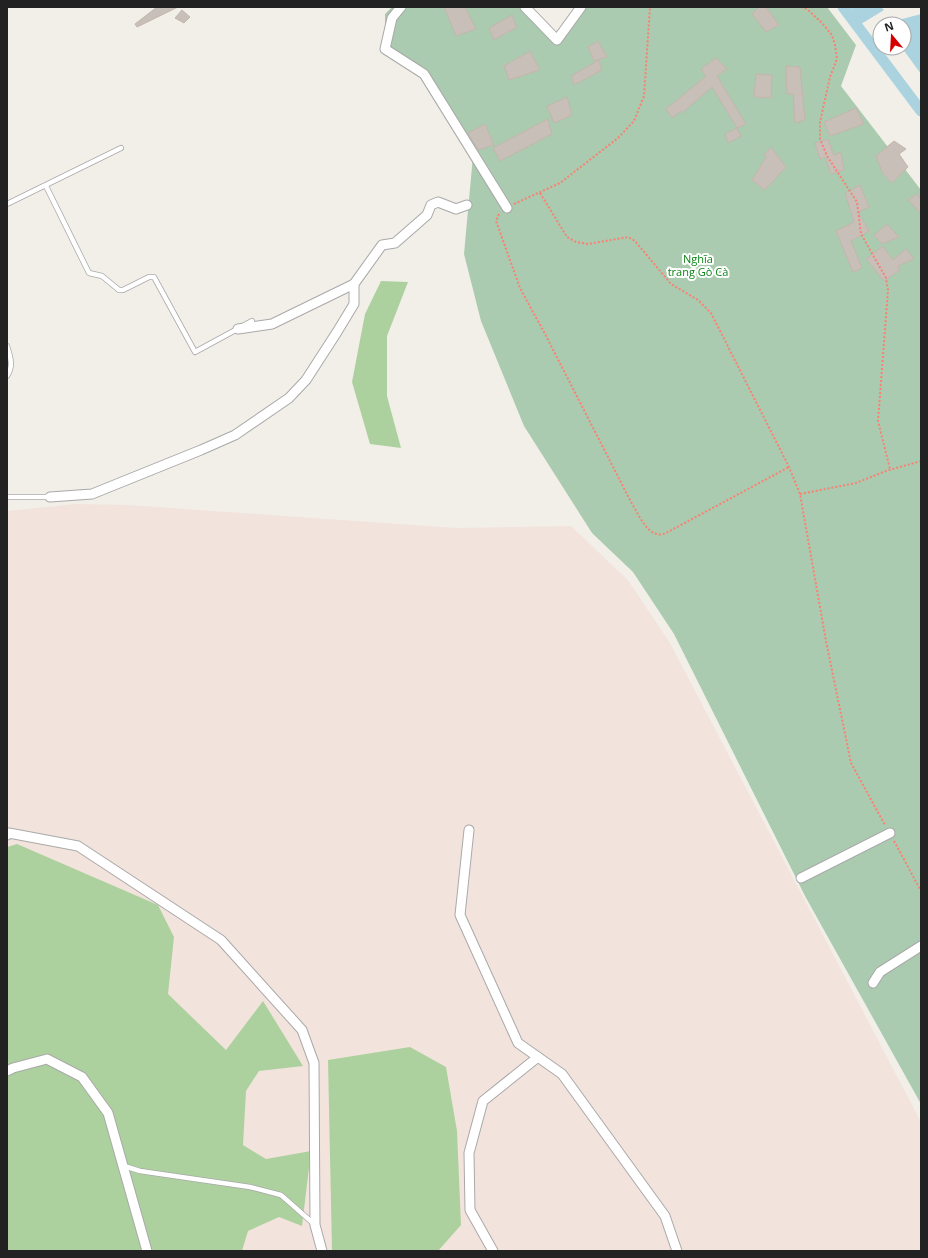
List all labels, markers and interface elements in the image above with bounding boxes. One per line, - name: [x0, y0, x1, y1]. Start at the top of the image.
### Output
- north arrow: [872, 16, 912, 56]
- text: N: [882, 17, 895, 35]
- park label: Nghĩa trang Gò Cà: [668, 251, 728, 279]

